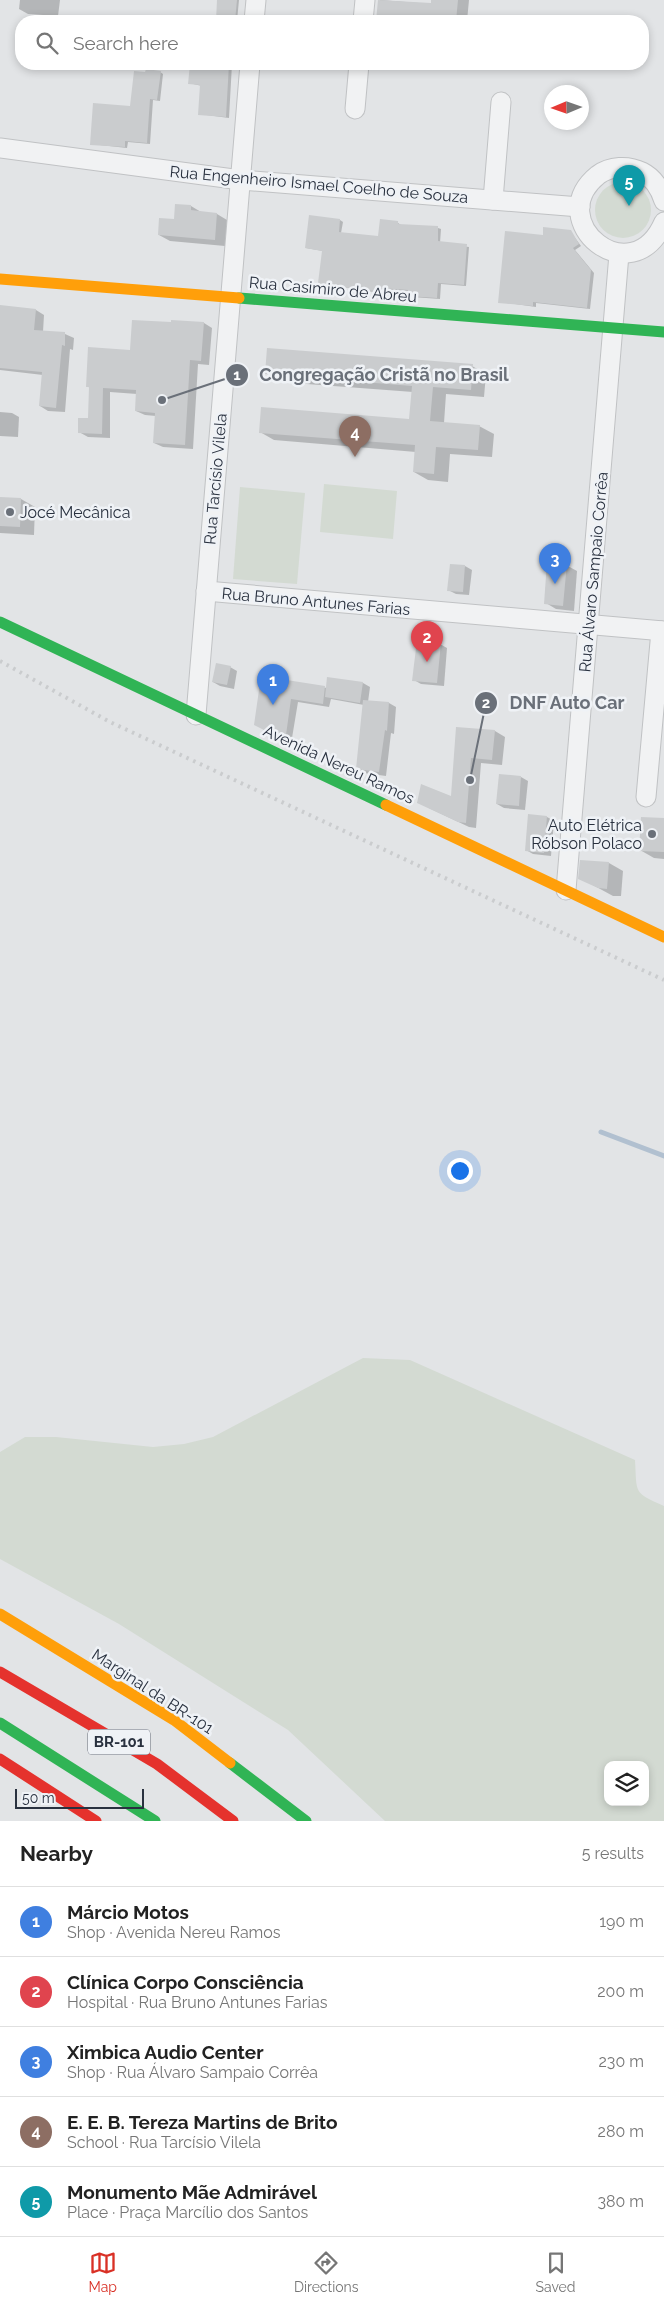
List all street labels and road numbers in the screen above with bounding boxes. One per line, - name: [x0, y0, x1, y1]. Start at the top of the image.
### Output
- street label: Rua Engenheiro Ismael Coelho de Souza: [169, 162, 469, 207]
- street label: Rua Casimiro de Abreu: [248, 273, 418, 306]
- street label: Rua Tarcísio Vilela: [200, 412, 231, 546]
- street label: Rua Álvaro Sampaio Corrêa: [574, 471, 612, 673]
- street label: Rua Bruno Antunes Farias: [221, 584, 411, 619]
- street label: Avenida Nereu Ramos: [260, 721, 418, 808]
- street label: Marginal da BR-101: [88, 1645, 217, 1738]
- road number: BR-101: [88, 1730, 150, 1754]

